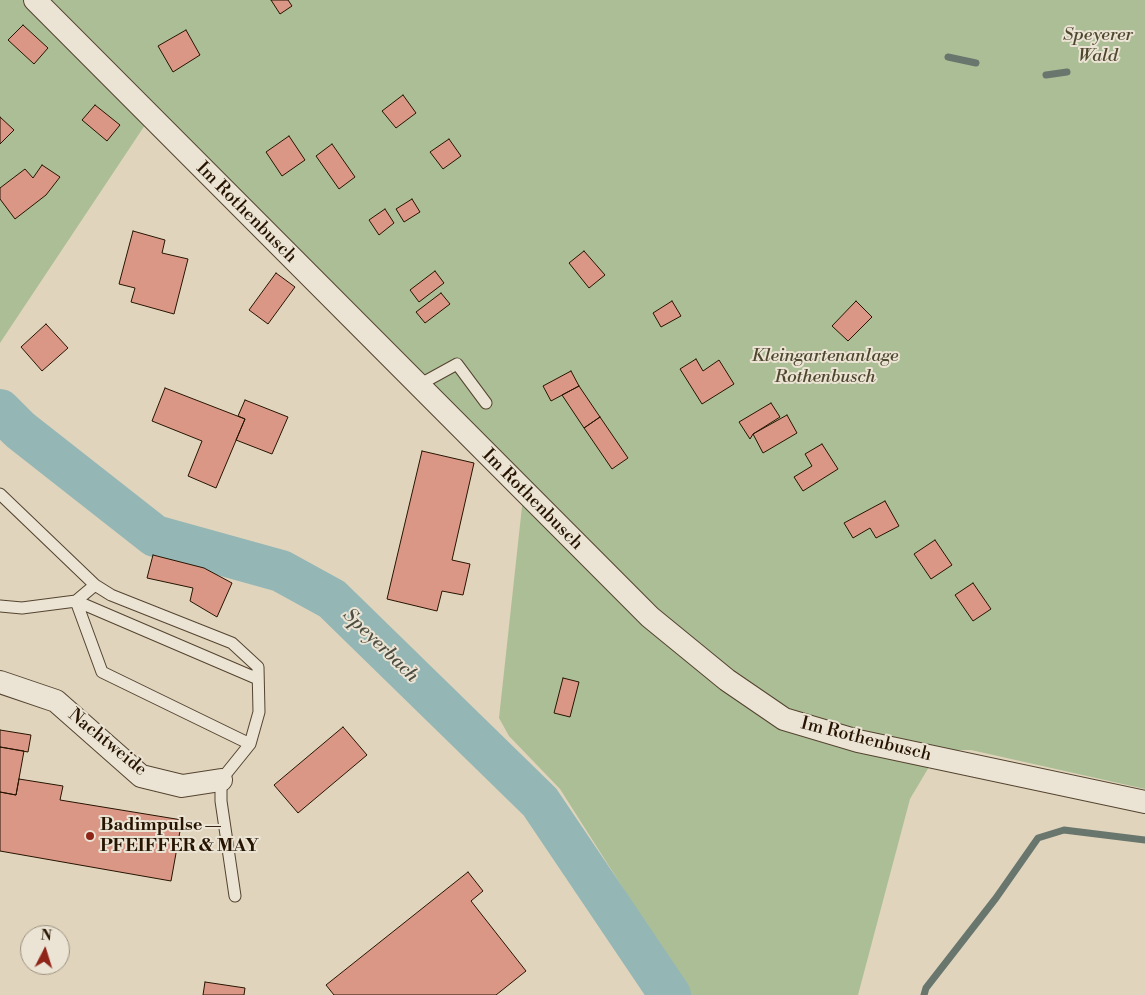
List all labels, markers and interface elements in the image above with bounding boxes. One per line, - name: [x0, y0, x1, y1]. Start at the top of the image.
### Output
- park label: Speyerer Wald: [1063, 25, 1133, 68]
- street label: Im Rothenbusch: [191, 158, 301, 268]
- park label: Kleingartenanlage Rothenbusch: [752, 346, 898, 388]
- street label: Im Rothenbusch: [477, 445, 587, 555]
- water label: Speyerbach: [337, 604, 423, 688]
- street label: Nachtweide: [63, 705, 151, 781]
- street label: Im Rothenbusch: [798, 713, 934, 767]
- place label: Badimpulse — PFEIFFER & MAY: [100, 815, 259, 858]
- marker: Badimpulse — PFEIFFER & MAY: [84, 830, 96, 842]
- north arrow: [20, 925, 70, 975]
- text: N: [40, 927, 53, 946]

